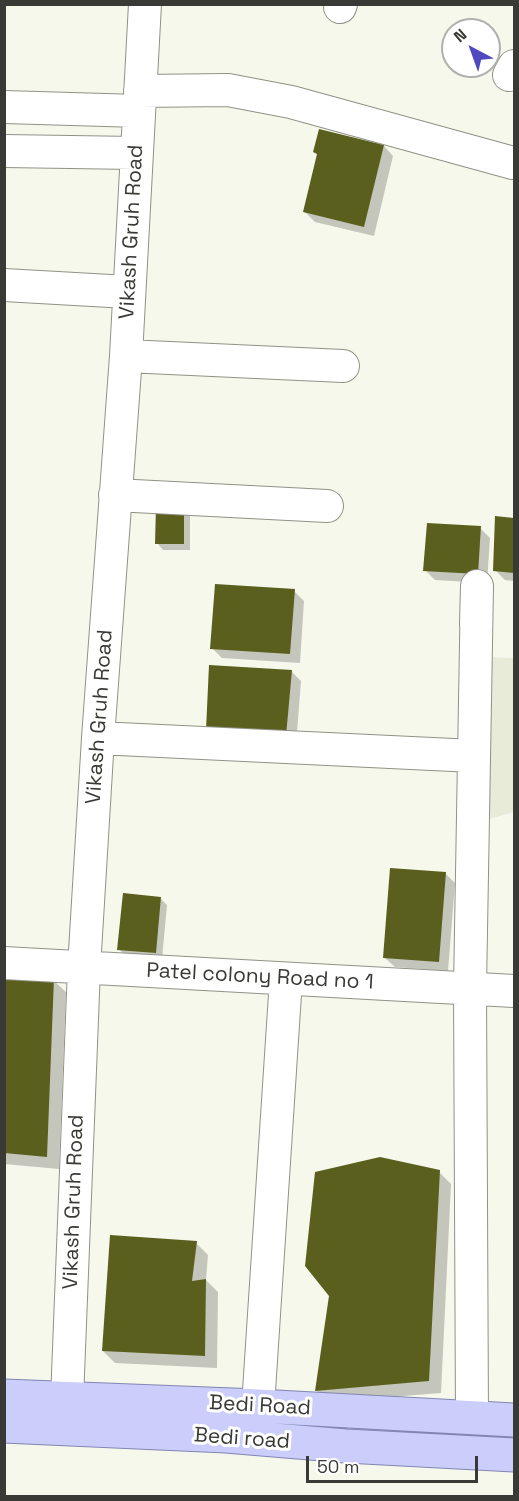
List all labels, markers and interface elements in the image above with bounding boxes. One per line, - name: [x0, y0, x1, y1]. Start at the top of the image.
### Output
- north arrow: [441, 18, 501, 78]
- text: N: [449, 24, 471, 47]
- street label: Vikash Gruh Road: [115, 144, 149, 320]
- street label: Vikash Gruh Road: [81, 629, 119, 805]
- street label: Patel colony Road no 1: [146, 958, 374, 996]
- street label: Vikash Gruh Road: [58, 1114, 90, 1290]
- street label: Bedi Road: [208, 1391, 312, 1421]
- street label: Bedi road: [193, 1423, 291, 1455]
- scale bar: [309, 1444, 482, 1482]
- text: 50 m: [317, 1455, 359, 1478]

